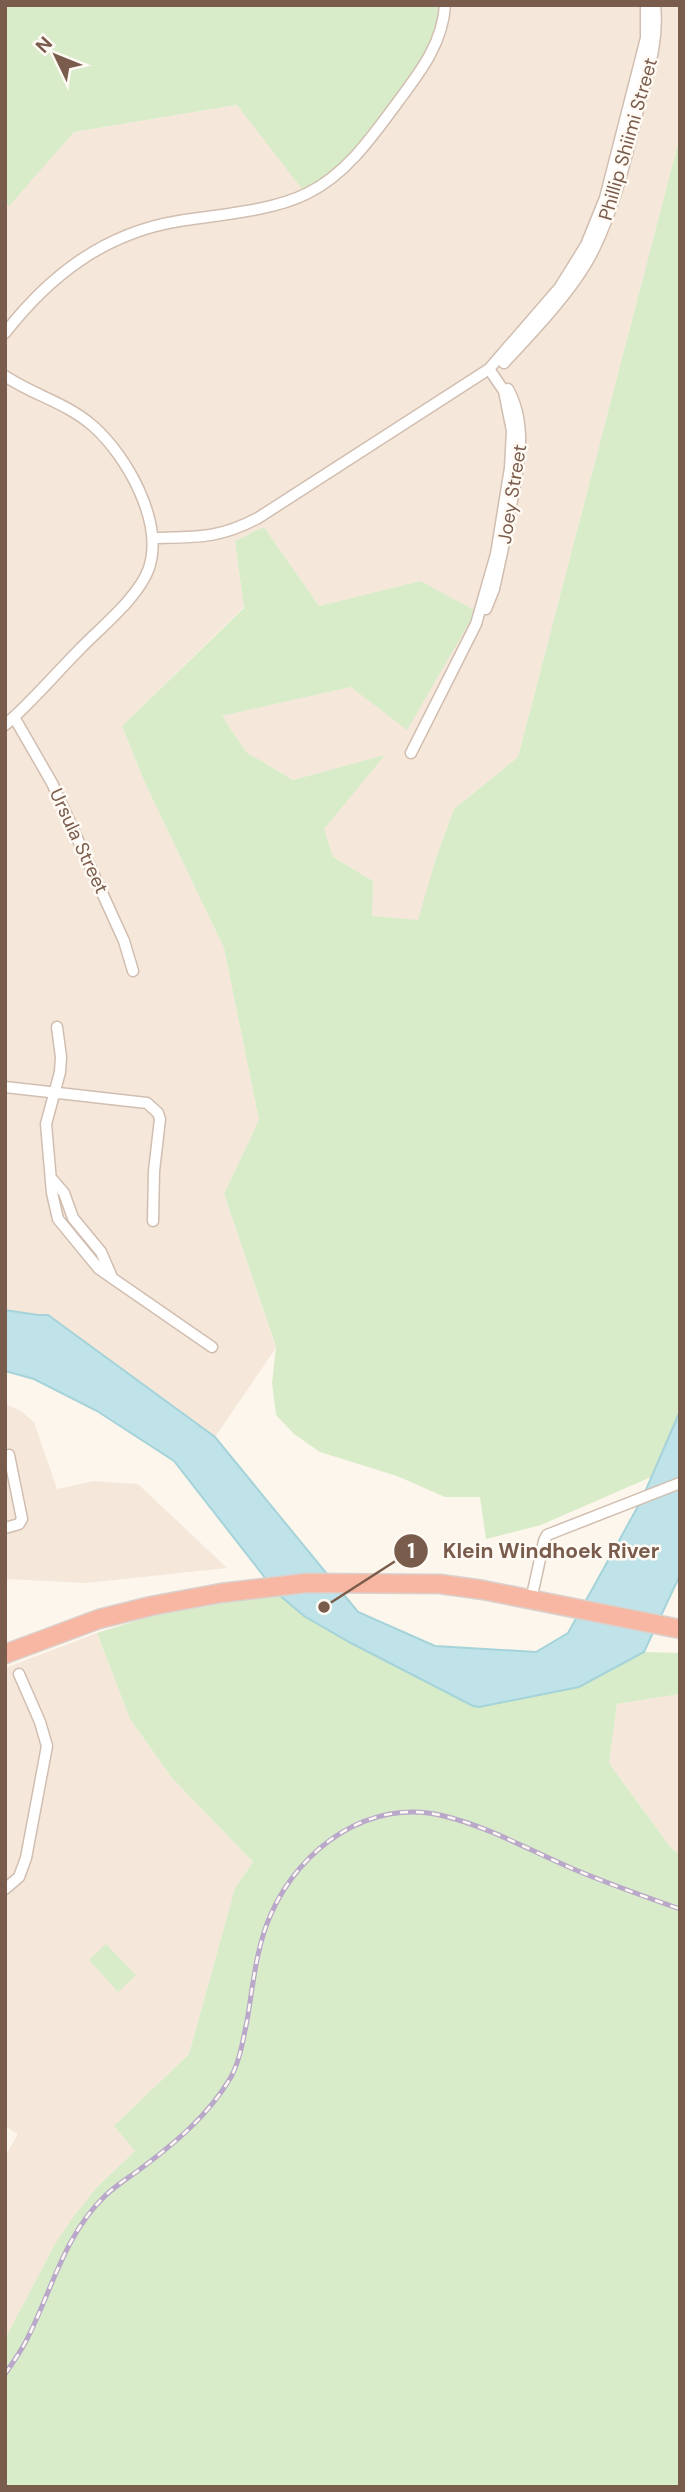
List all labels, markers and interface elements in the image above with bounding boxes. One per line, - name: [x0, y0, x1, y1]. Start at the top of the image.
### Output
- north arrow: [21, 21, 91, 91]
- text: N: [30, 31, 58, 58]
- street label: Phillip Shiimi Street: [593, 55, 663, 223]
- street label: Joey Street: [492, 442, 532, 546]
- street label: Ursula Street: [44, 784, 114, 898]
- callout: Klein Windhoek River: [393, 1530, 673, 1572]
- text: 1: [407, 1537, 415, 1565]
- text: Klein Windhoek River: [443, 1537, 660, 1565]

